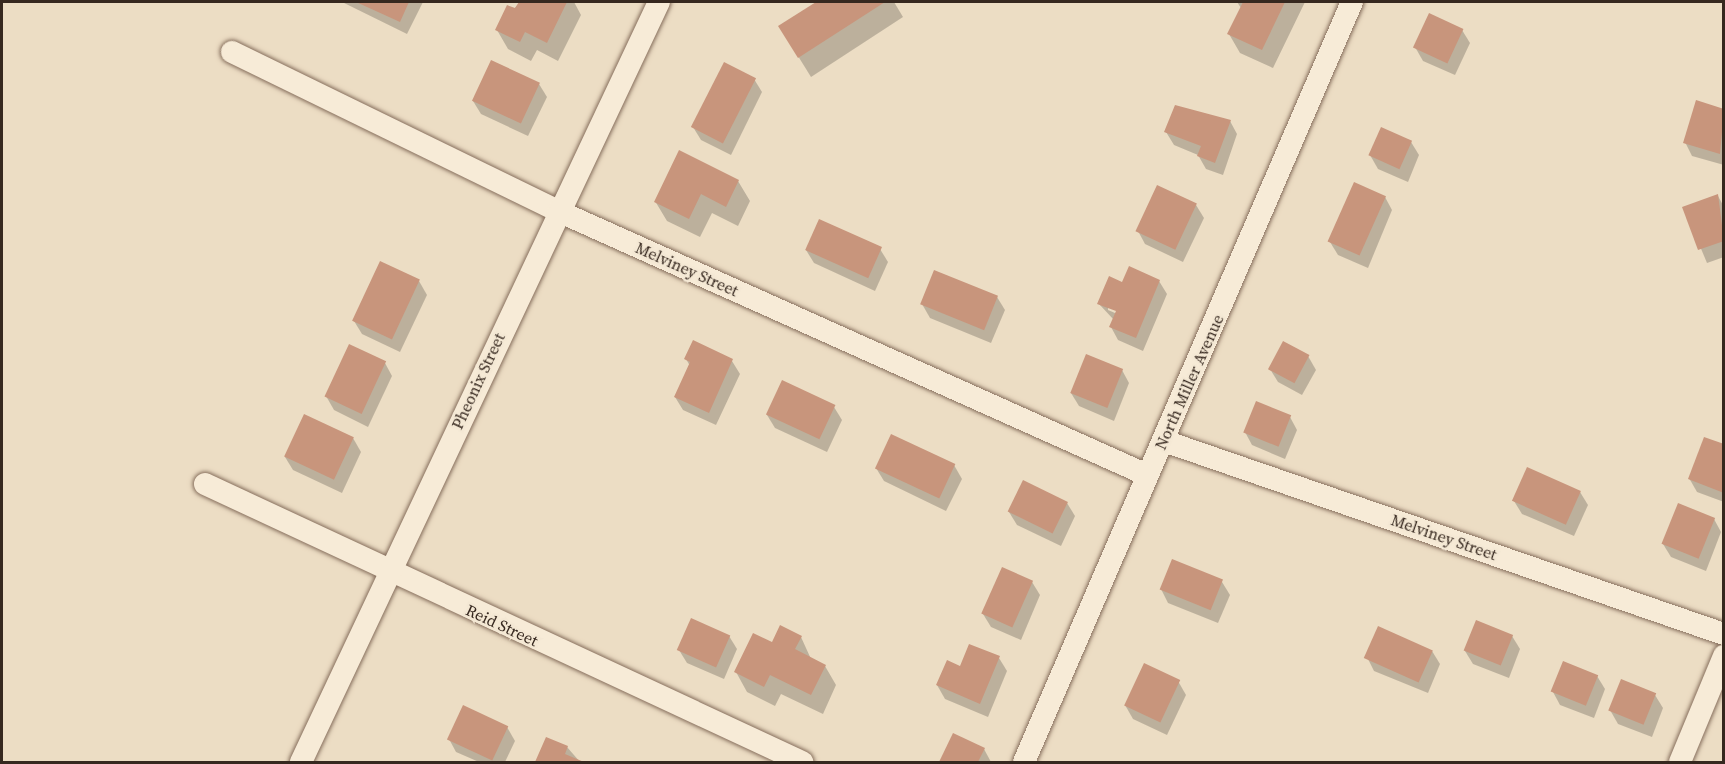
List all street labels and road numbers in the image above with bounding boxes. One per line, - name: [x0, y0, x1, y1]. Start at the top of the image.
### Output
- street label: Melviney Street: [633, 238, 741, 300]
- street label: North Miller Avenue: [1151, 311, 1227, 453]
- street label: Pheonix Street: [447, 330, 509, 432]
- street label: Melviney Street: [1389, 510, 1499, 564]
- street label: Reid Street: [463, 600, 541, 650]

